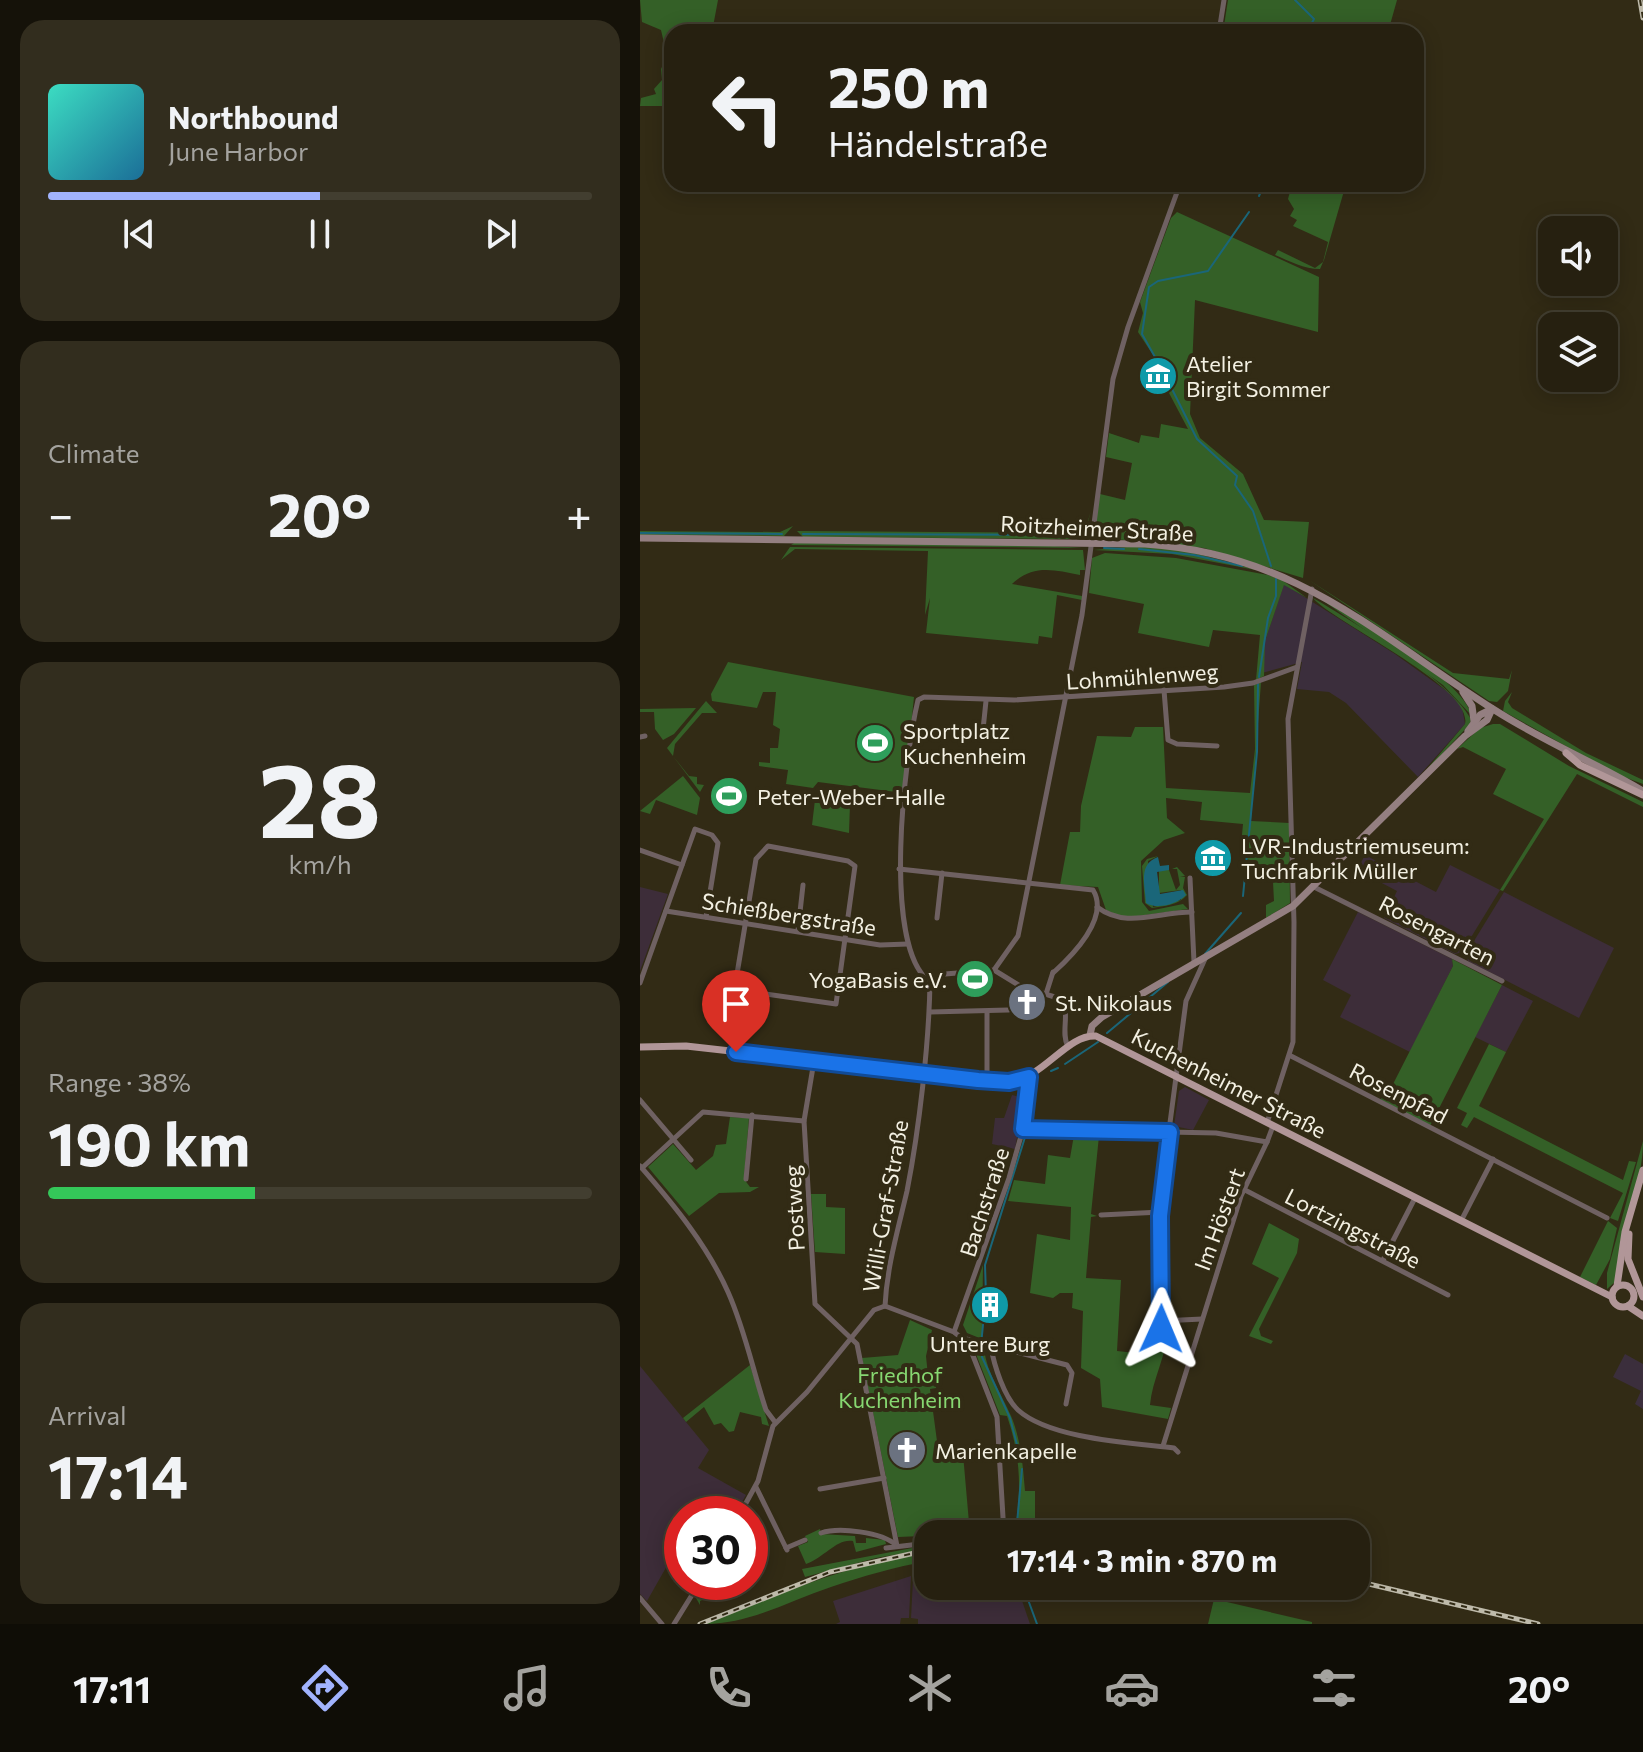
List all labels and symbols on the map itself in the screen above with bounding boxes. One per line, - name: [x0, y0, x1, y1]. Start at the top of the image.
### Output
- place label: Atelier Birgit Sommer: [1186, 350, 1330, 402]
- museum icon: Atelier Birgit Sommer: [1137, 355, 1179, 397]
- street label: Roitzheimer Straße: [1000, 509, 1194, 547]
- street label: Lohmühlenweg: [1065, 657, 1219, 695]
- place label: Sportplatz Kuchenheim: [903, 717, 1027, 769]
- sports icon: Sportplatz Kuchenheim: [854, 722, 896, 764]
- sports icon: Peter-Weber-Halle: [708, 775, 750, 817]
- place label: Peter-Weber-Halle: [757, 783, 945, 810]
- place label: LVR-Industriemuseum: Tuchfabrik Müller: [1241, 832, 1470, 884]
- museum icon: LVR-Industriemuseum: Tuchfabrik Müller: [1192, 837, 1234, 879]
- street label: Schießbergstraße: [700, 887, 878, 941]
- street label: Rosengarten: [1375, 889, 1499, 971]
- sports icon: YogaBasis e.V.: [954, 958, 996, 1000]
- place label: YogaBasis e.V.: [808, 966, 947, 993]
- pin: [702, 970, 770, 1052]
- church icon: St. Nikolaus: [1006, 981, 1048, 1023]
- place label: St. Nikolaus: [1055, 989, 1172, 1016]
- street label: Kuchenheimer Straße: [1127, 1022, 1331, 1144]
- street label: Rosenpfad: [1345, 1057, 1453, 1129]
- street label: Willi-Graf-Straße: [857, 1118, 913, 1294]
- street label: Bachstraße: [954, 1144, 1014, 1260]
- street label: Postweg: [778, 1164, 810, 1252]
- street label: Im Höstert: [1188, 1164, 1250, 1274]
- street label: Lortzingstraße: [1281, 1182, 1425, 1274]
- building icon: Untere Burg: [969, 1284, 1011, 1326]
- position arrow: [1119, 1287, 1203, 1371]
- place label: Untere Burg: [930, 1330, 1050, 1357]
- park label: Friedhof Kuchenheim: [838, 1361, 962, 1413]
- church icon: Marienkapelle: [886, 1429, 928, 1471]
- place label: Marienkapelle: [935, 1437, 1077, 1464]
- speed limit sign: 30: [664, 1496, 768, 1600]

